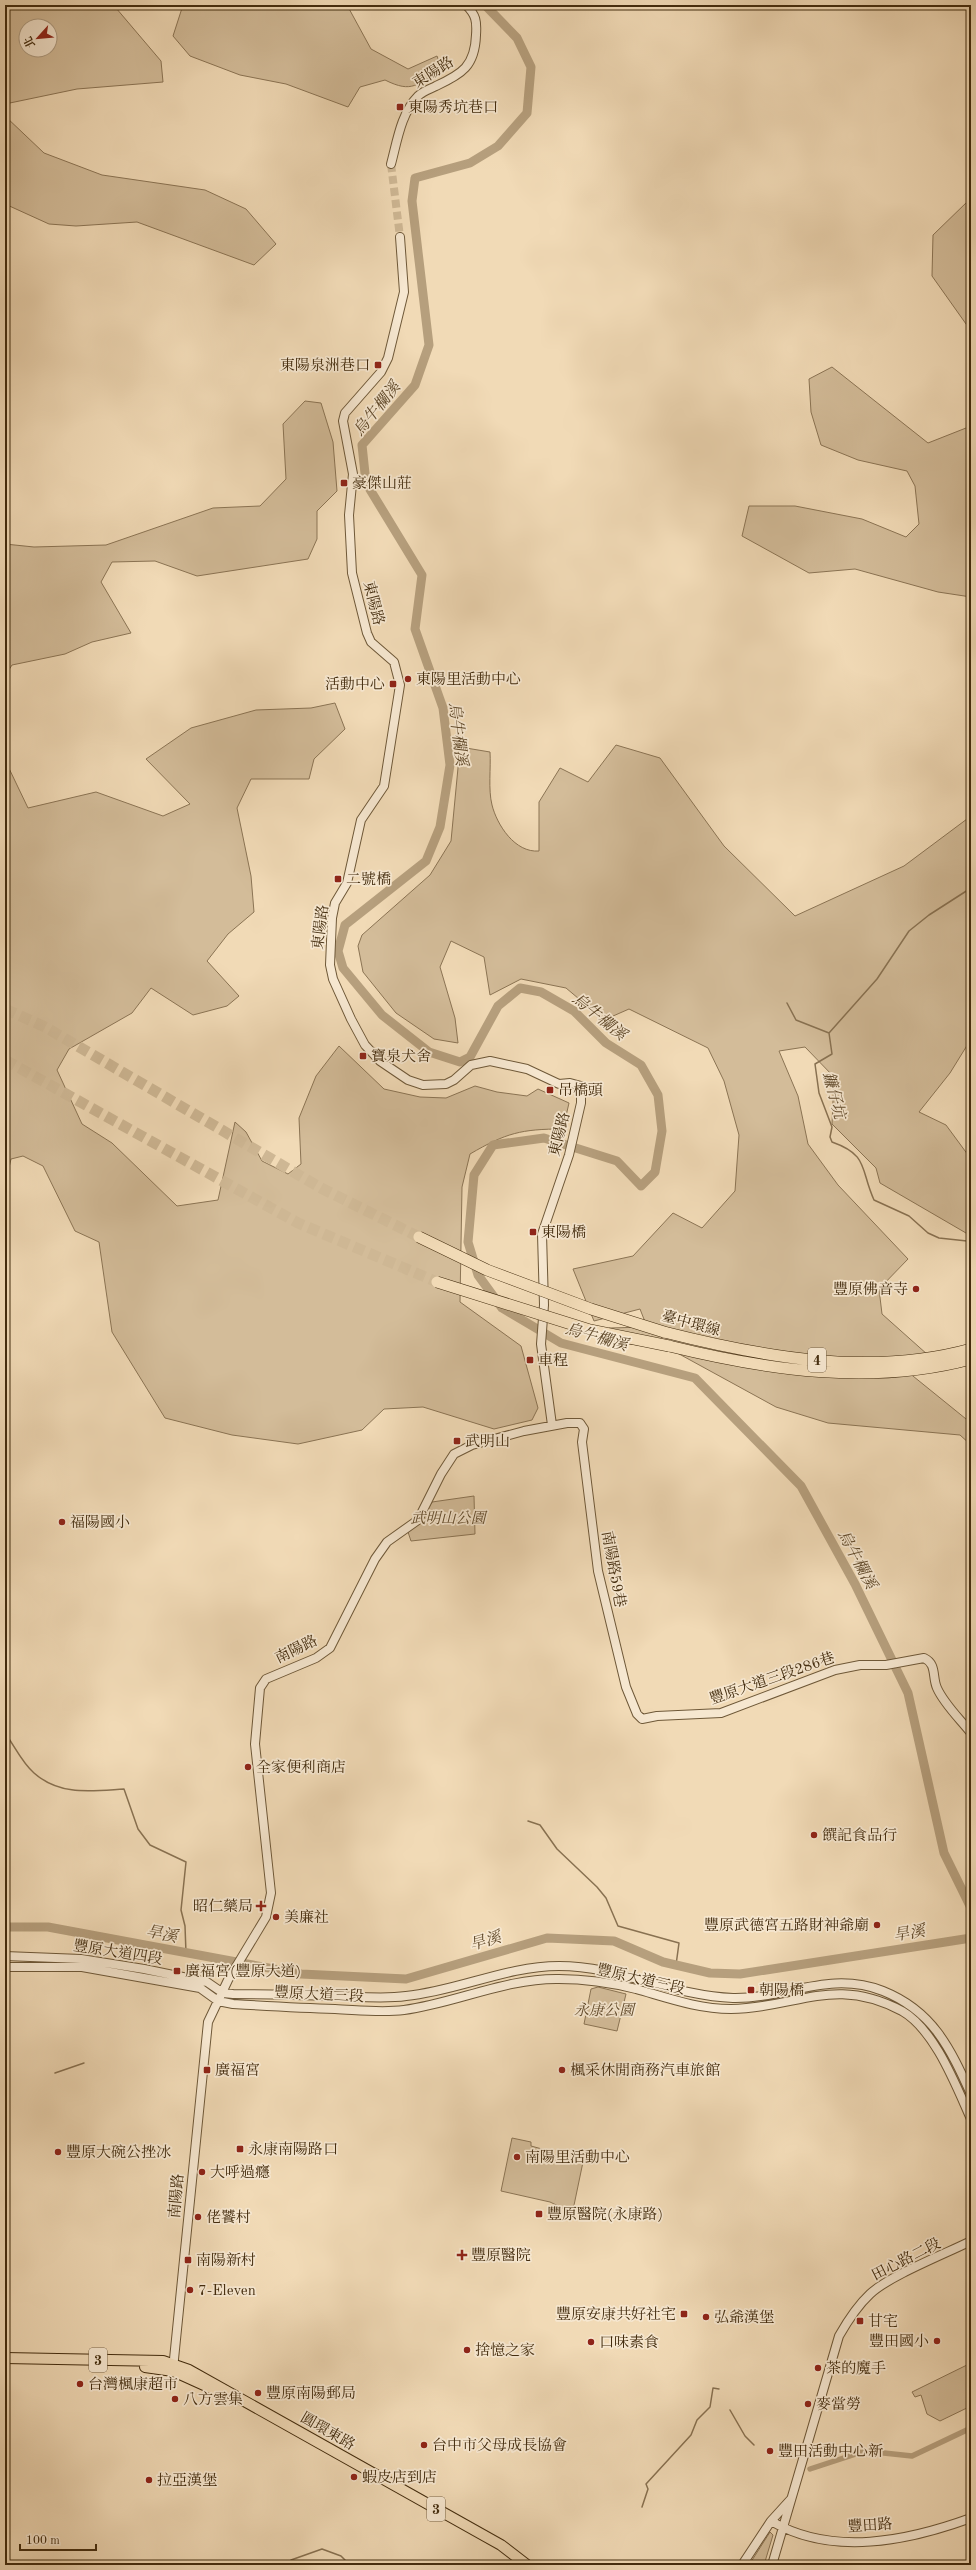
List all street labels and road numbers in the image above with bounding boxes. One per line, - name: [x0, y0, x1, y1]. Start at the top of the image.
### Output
- street label: 東陽路: [410, 53, 457, 92]
- street label: 東陽路: [360, 579, 387, 627]
- street label: 東陽路: [309, 904, 332, 950]
- street label: 東陽路: [546, 1110, 573, 1158]
- street label: 臺中環線: [660, 1308, 722, 1339]
- road number: 4: [808, 1348, 826, 1372]
- street label: 南陽路59巷: [598, 1529, 629, 1609]
- street label: 南陽路: [272, 1632, 320, 1667]
- street label: 豐原大道三段286巷: [707, 1649, 837, 1708]
- street label: 豐原大道四段: [72, 1937, 164, 1968]
- street label: 豐原大道三段: [595, 1961, 687, 1998]
- street label: 豐原大道三段: [274, 1984, 364, 2005]
- street label: 南陽路: [166, 2173, 187, 2219]
- street label: 田心路二段: [869, 2235, 944, 2284]
- road number: 3: [89, 2348, 107, 2372]
- street label: 圓環東路: [298, 2409, 358, 2454]
- road number: 3: [427, 2497, 445, 2521]
- street label: 豐田路: [847, 2515, 893, 2536]

